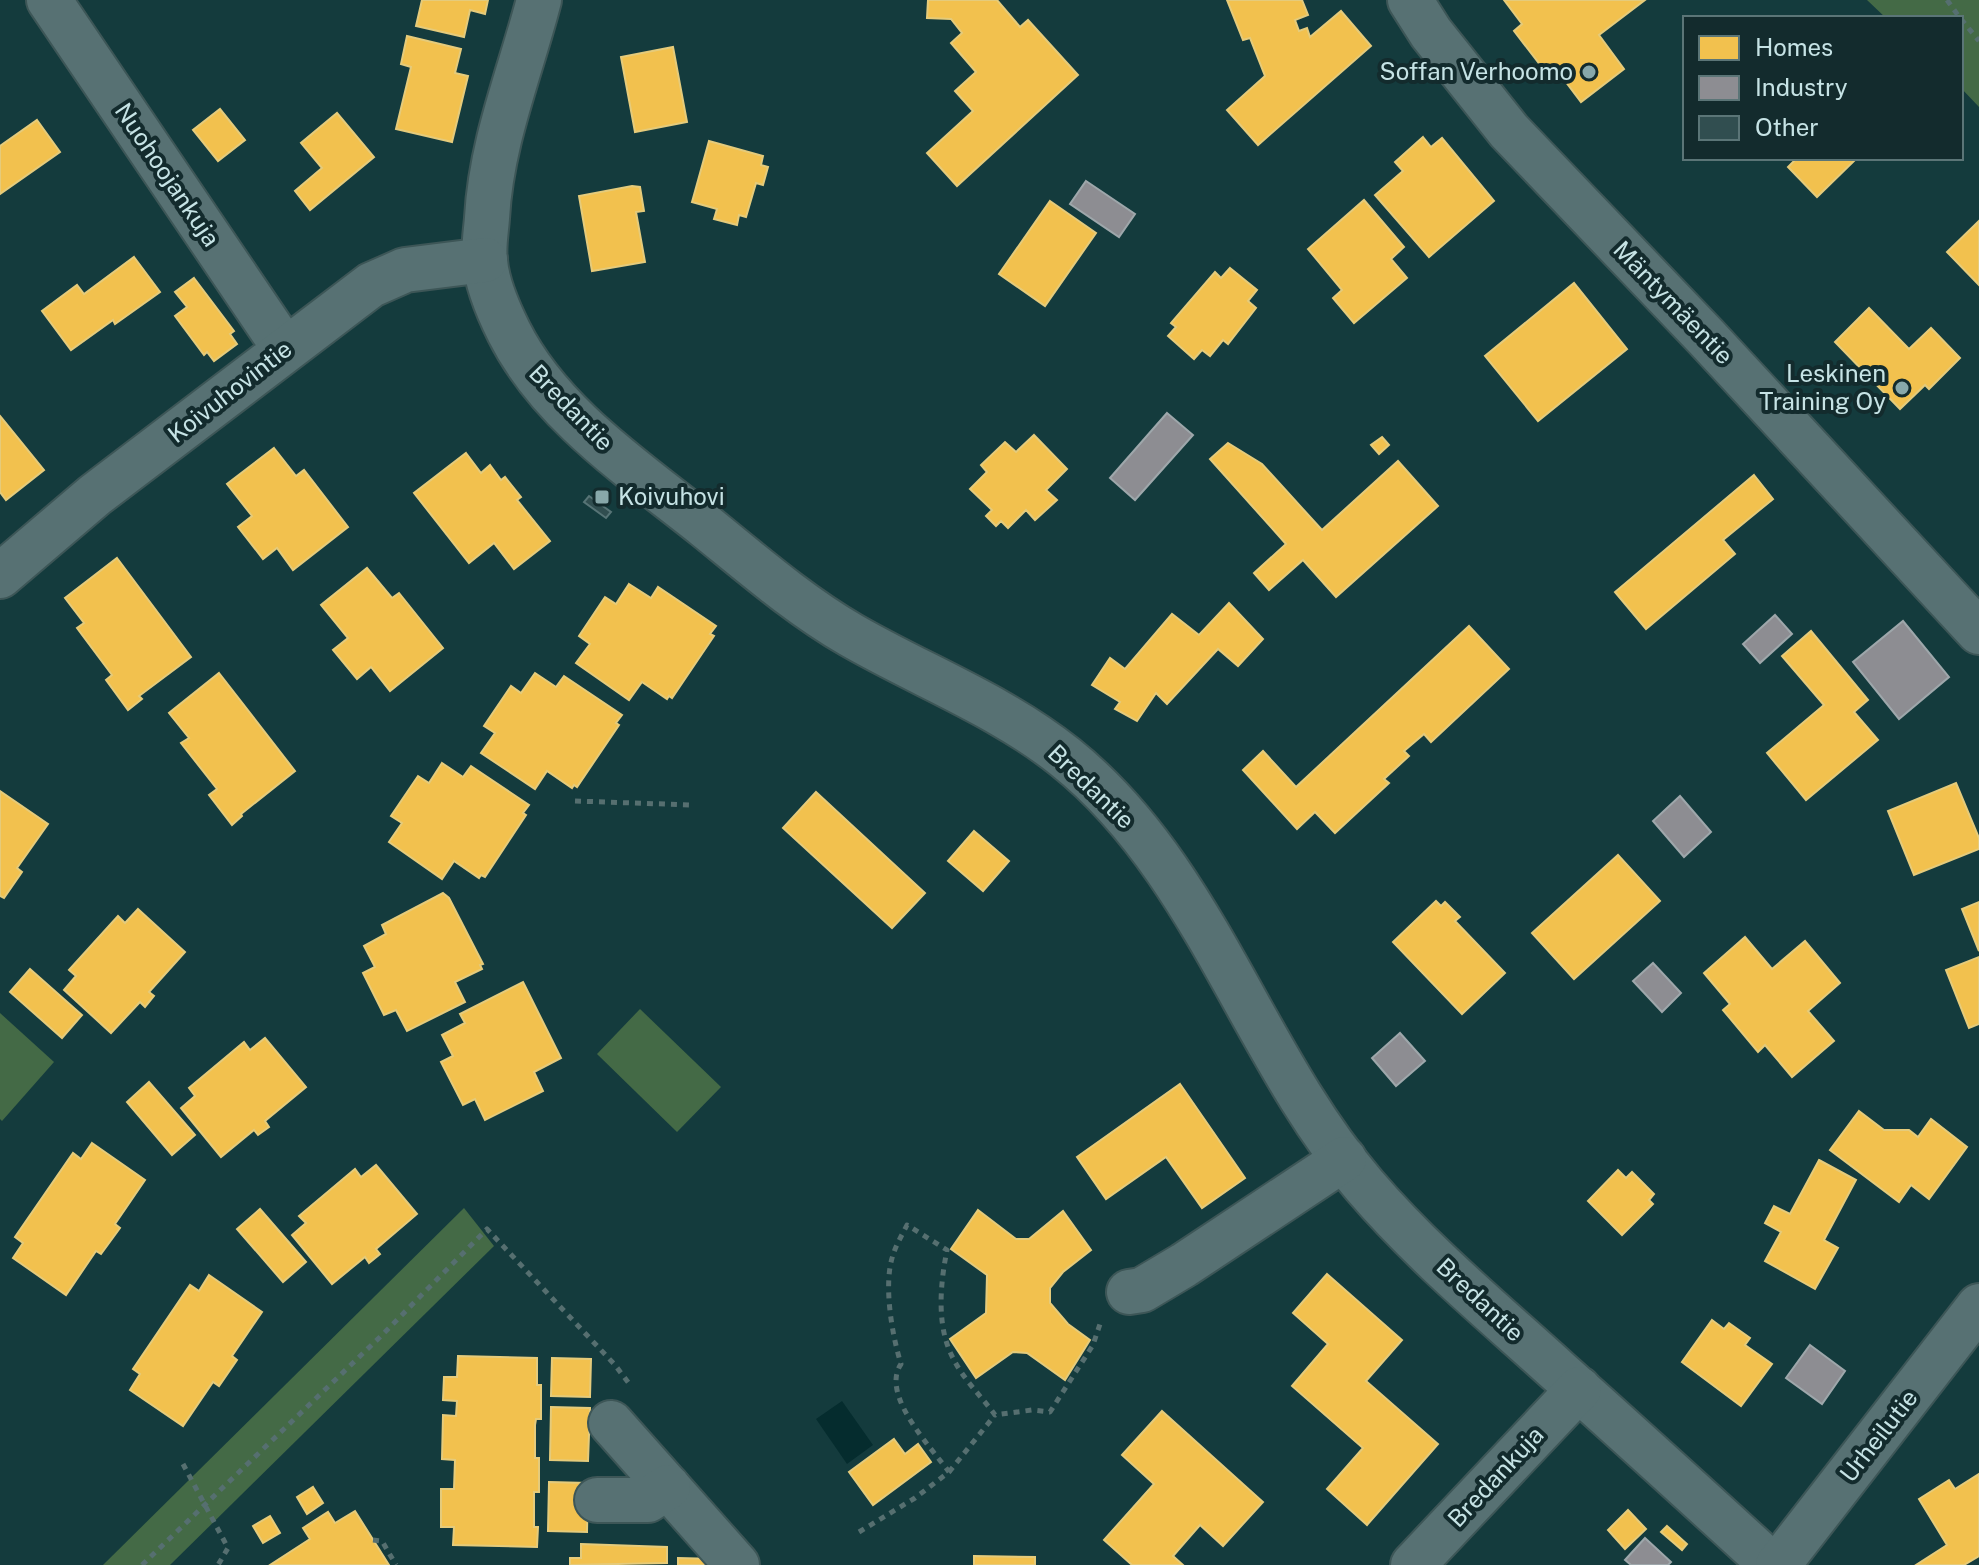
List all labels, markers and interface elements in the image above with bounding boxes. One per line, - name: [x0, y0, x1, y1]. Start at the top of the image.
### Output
- legend: [1683, 16, 1963, 160]
- text: Homes: [1755, 33, 1833, 61]
- place label: Soffan Verhoomo: [1380, 57, 1573, 85]
- marker: Soffan Verhoomo: [1580, 63, 1598, 81]
- text: Industry: [1755, 73, 1848, 101]
- street label: Nuohoojankuja: [110, 98, 226, 251]
- text: Other: [1755, 113, 1819, 141]
- street label: Mäntymäentie: [1608, 235, 1739, 369]
- street label: Koivuhovintie: [162, 334, 297, 448]
- street label: Bredantie: [524, 358, 620, 456]
- place label: Leskinen Training Oy: [1759, 359, 1886, 415]
- marker: Leskinen Training Oy: [1893, 379, 1911, 397]
- place label: Koivuhovi: [618, 482, 725, 510]
- marker: Koivuhovi: [593, 488, 611, 506]
- street label: Bredantie: [1043, 738, 1141, 834]
- street label: Bredantie: [1431, 1252, 1530, 1347]
- street label: Urheilutie: [1833, 1384, 1923, 1487]
- street label: Bredankuja: [1442, 1420, 1549, 1532]

